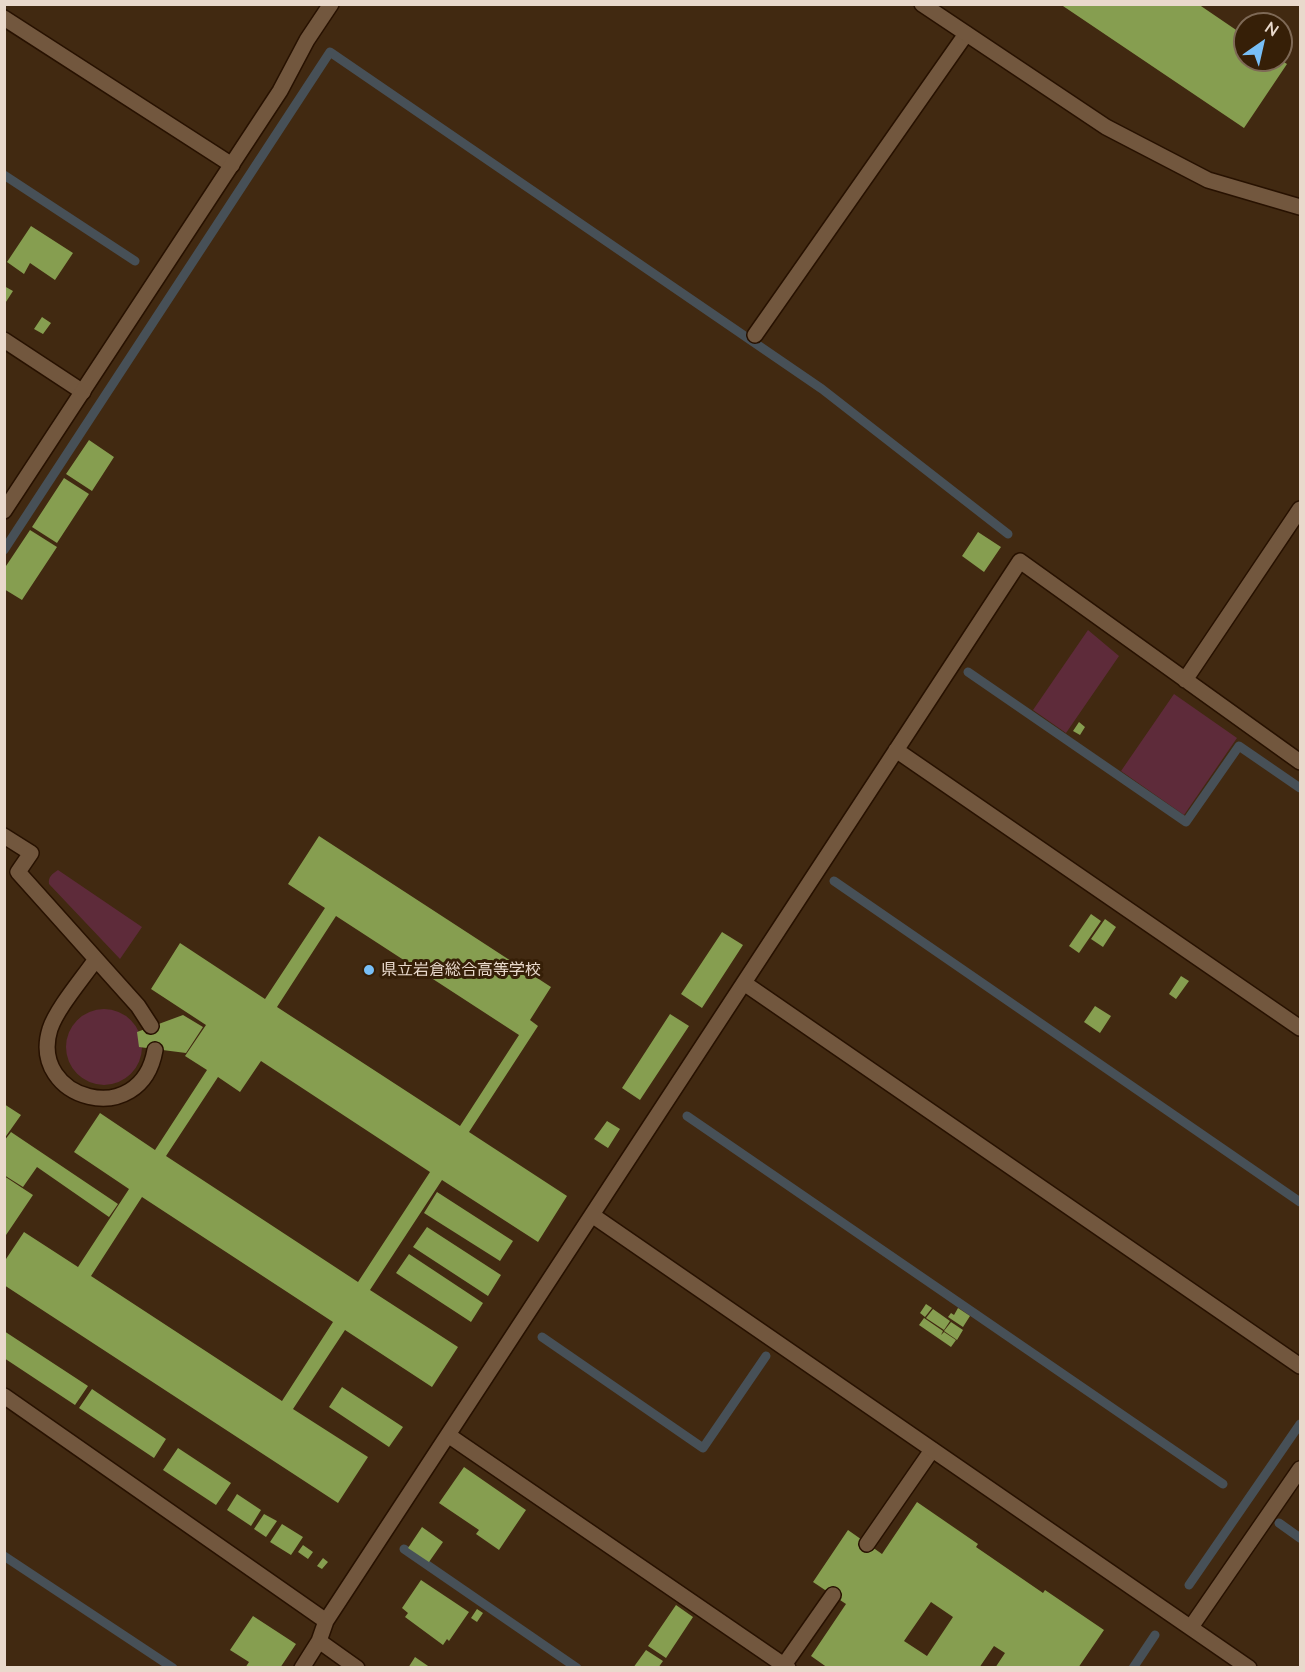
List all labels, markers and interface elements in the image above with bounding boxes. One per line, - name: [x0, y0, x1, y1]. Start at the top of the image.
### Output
- north arrow: [1233, 12, 1293, 72]
- text: N: [1262, 17, 1283, 40]
- place label: 県立岩倉総合高等学校: [381, 960, 541, 980]
- marker: 県立岩倉総合高等学校: [362, 963, 376, 977]

